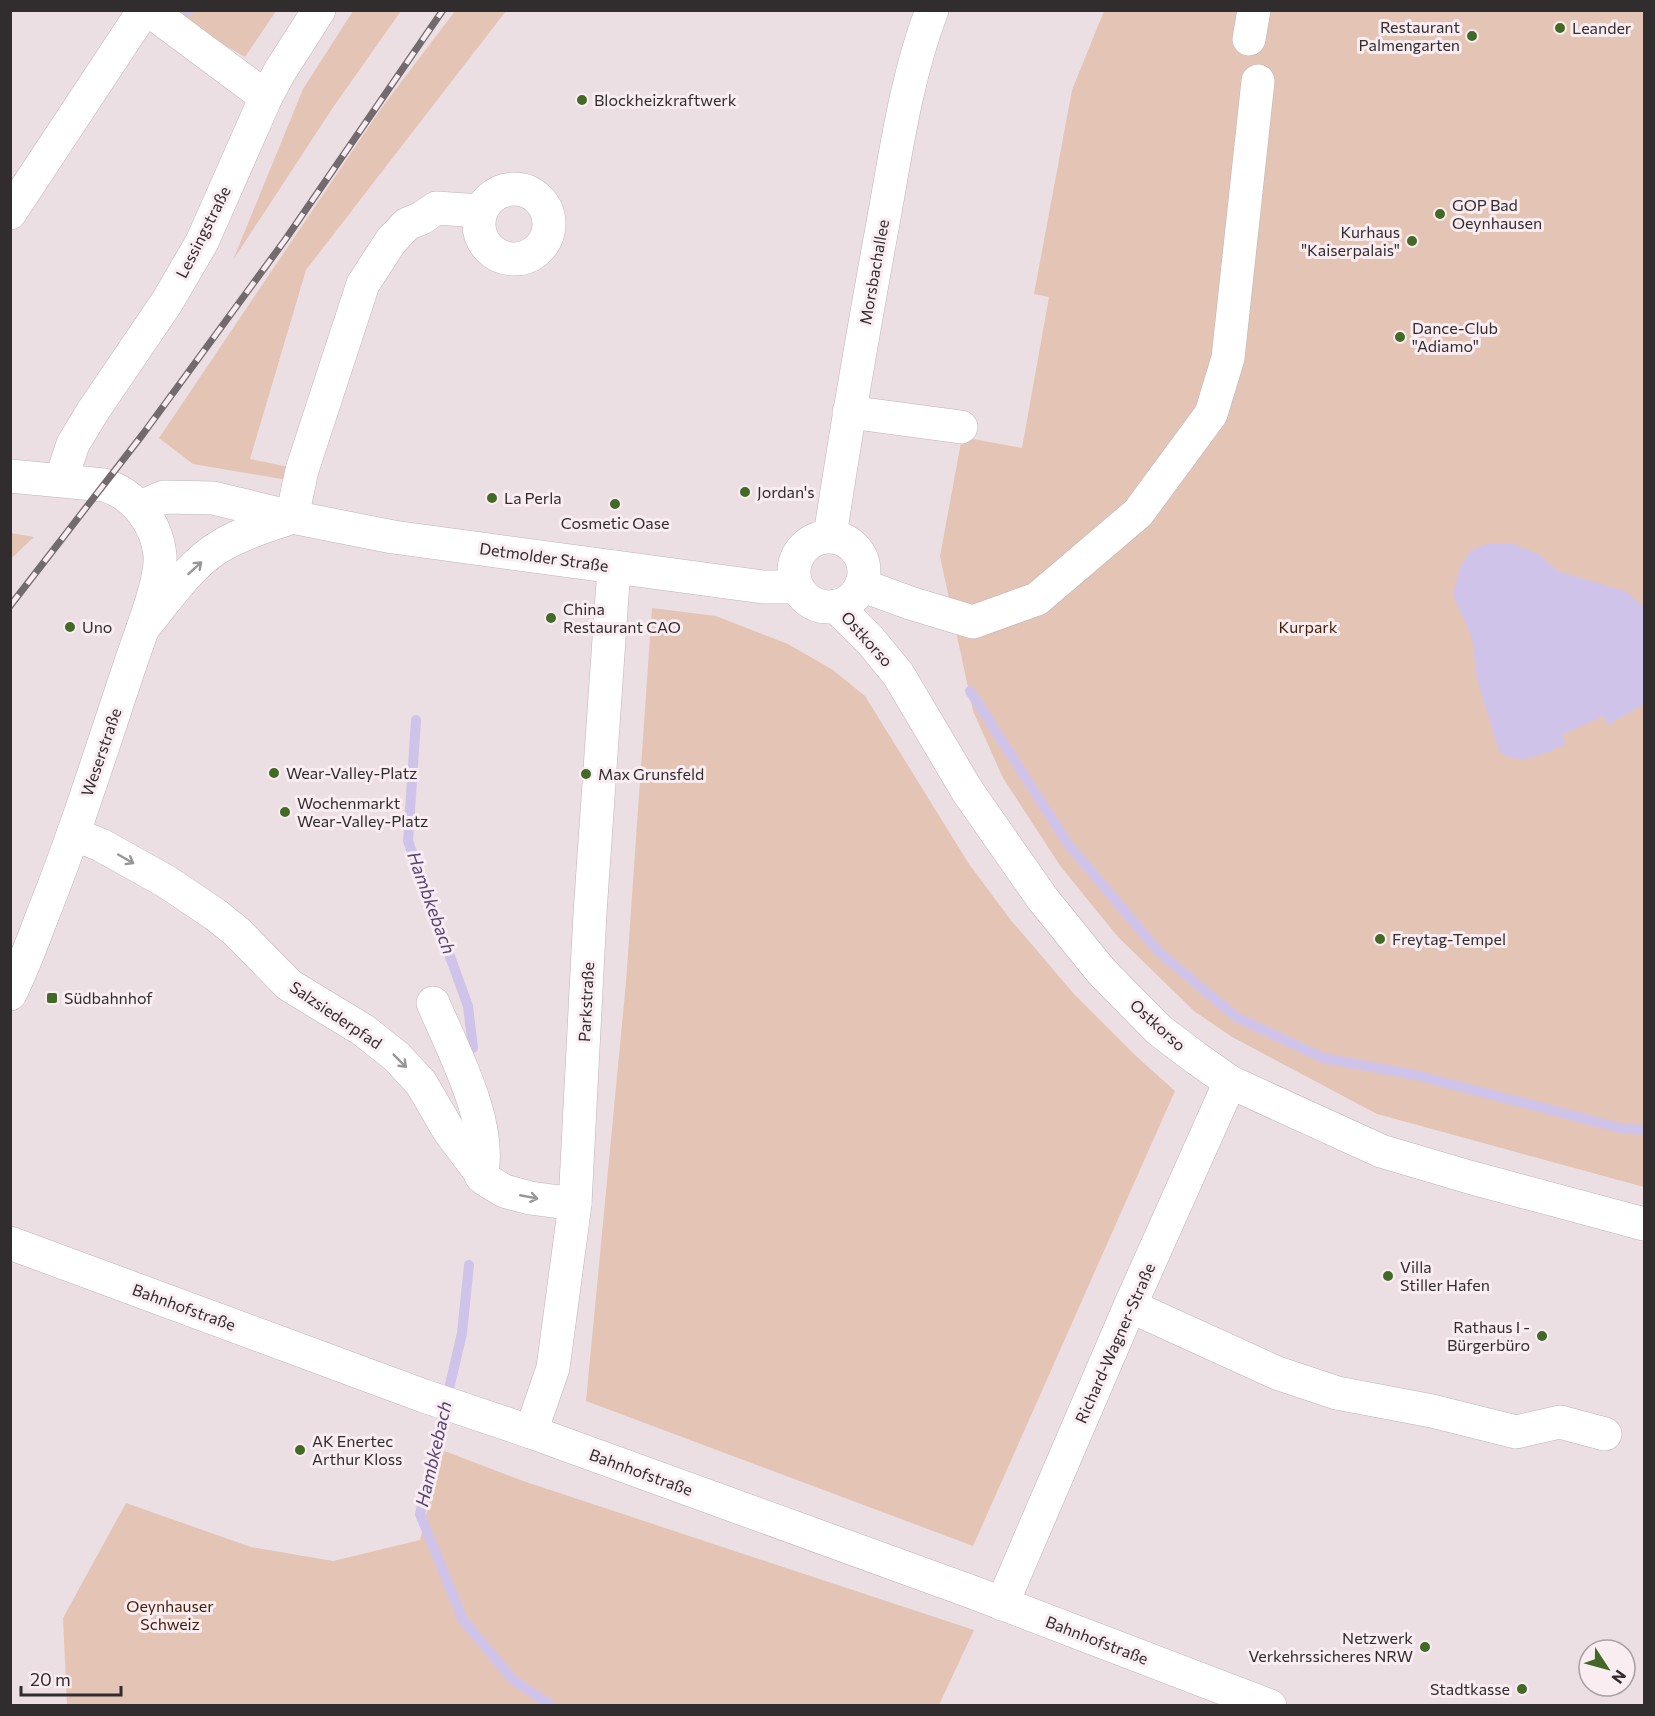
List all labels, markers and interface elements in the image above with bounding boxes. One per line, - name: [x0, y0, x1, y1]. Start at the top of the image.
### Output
- place label: Restaurant Palmengarten: [1359, 17, 1460, 54]
- place label: Leander: [1572, 18, 1632, 37]
- marker: Leander: [1553, 21, 1567, 35]
- marker: Restaurant Palmengarten: [1465, 29, 1479, 43]
- place label: Blockheizkraftwerk: [594, 90, 737, 109]
- marker: Blockheizkraftwerk: [575, 93, 589, 107]
- street label: Lessingstraße: [171, 183, 234, 281]
- place label: GOP Bad Oeynhausen: [1452, 195, 1542, 232]
- marker: GOP Bad Oeynhausen: [1433, 207, 1447, 221]
- street label: Morsbachallee: [855, 218, 892, 326]
- place label: Kurhaus "Kaiserpalais": [1301, 222, 1400, 259]
- marker: Kurhaus "Kaiserpalais": [1405, 234, 1419, 248]
- place label: Dance-Club "Adiamo": [1412, 318, 1498, 355]
- marker: Dance-Club "Adiamo": [1393, 330, 1407, 344]
- place label: Jordan's: [757, 482, 815, 501]
- marker: Jordan's: [738, 485, 752, 499]
- place label: La Perla: [504, 488, 562, 507]
- marker: La Perla: [485, 491, 499, 505]
- marker: Cosmetic Oase: [608, 497, 622, 511]
- place label: Cosmetic Oase: [561, 513, 669, 532]
- street label: Detmolder Straße: [478, 538, 610, 575]
- one-way arrow: [187, 561, 202, 575]
- place label: China Restaurant CAO: [563, 599, 681, 636]
- street label: Ostkorso: [838, 607, 897, 670]
- marker: China Restaurant CAO: [544, 611, 558, 625]
- place label: Uno: [82, 617, 112, 636]
- park label: Kurpark: [1279, 617, 1338, 636]
- marker: Uno: [63, 620, 77, 634]
- street label: Weserstraße: [77, 705, 124, 798]
- place label: Wear-Valley-Platz: [286, 763, 417, 782]
- place label: Max Grunsfeld: [598, 764, 704, 783]
- marker: Wear-Valley-Platz: [267, 766, 281, 780]
- marker: Max Grunsfeld: [579, 767, 593, 781]
- place label: Wochenmarkt Wear-Valley-Platz: [297, 793, 428, 830]
- marker: Wochenmarkt Wear-Valley-Platz: [278, 805, 292, 819]
- water label: Hambkebach: [403, 848, 461, 957]
- one-way arrow: [117, 853, 134, 865]
- place label: Freytag-Tempel: [1392, 929, 1506, 948]
- marker: Freytag-Tempel: [1373, 932, 1387, 946]
- street label: Parkstraße: [574, 962, 597, 1042]
- street label: Salzsiederpfad: [287, 977, 386, 1052]
- place label: Südbahnhof: [64, 988, 153, 1007]
- marker: Südbahnhof: [45, 991, 59, 1005]
- street label: Ostkorso: [1127, 995, 1190, 1054]
- one-way arrow: [393, 1053, 407, 1068]
- one-way arrow: [519, 1192, 538, 1203]
- place label: Villa Stiller Hafen: [1400, 1257, 1490, 1294]
- street label: Richard-Wagner-Straße: [1071, 1260, 1158, 1426]
- marker: Villa Stiller Hafen: [1381, 1269, 1395, 1283]
- street label: Bahnhofstraße: [130, 1279, 238, 1334]
- place label: Rathaus I - Bürgerbüro: [1447, 1317, 1530, 1354]
- marker: Rathaus I - Bürgerbüro: [1535, 1329, 1549, 1343]
- water label: Hambkebach: [410, 1399, 456, 1509]
- place label: AK Enertec Arthur Kloss: [312, 1431, 402, 1468]
- marker: AK Enertec Arthur Kloss: [293, 1443, 307, 1457]
- street label: Bahnhofstraße: [587, 1444, 695, 1499]
- park label: Oeynhauser Schweiz: [126, 1596, 214, 1633]
- street label: Bahnhofstraße: [1043, 1611, 1151, 1668]
- place label: Netzwerk Verkehrssicheres NRW: [1248, 1628, 1413, 1665]
- north arrow: [1577, 1638, 1637, 1698]
- marker: Netzwerk Verkehrssicheres NRW: [1418, 1640, 1432, 1654]
- scale bar: [21, 1659, 122, 1697]
- text: N: [1608, 1667, 1631, 1688]
- text: 20 m: [30, 1668, 71, 1690]
- place label: Stadtkasse: [1430, 1679, 1510, 1698]
- marker: Stadtkasse: [1515, 1682, 1529, 1696]

